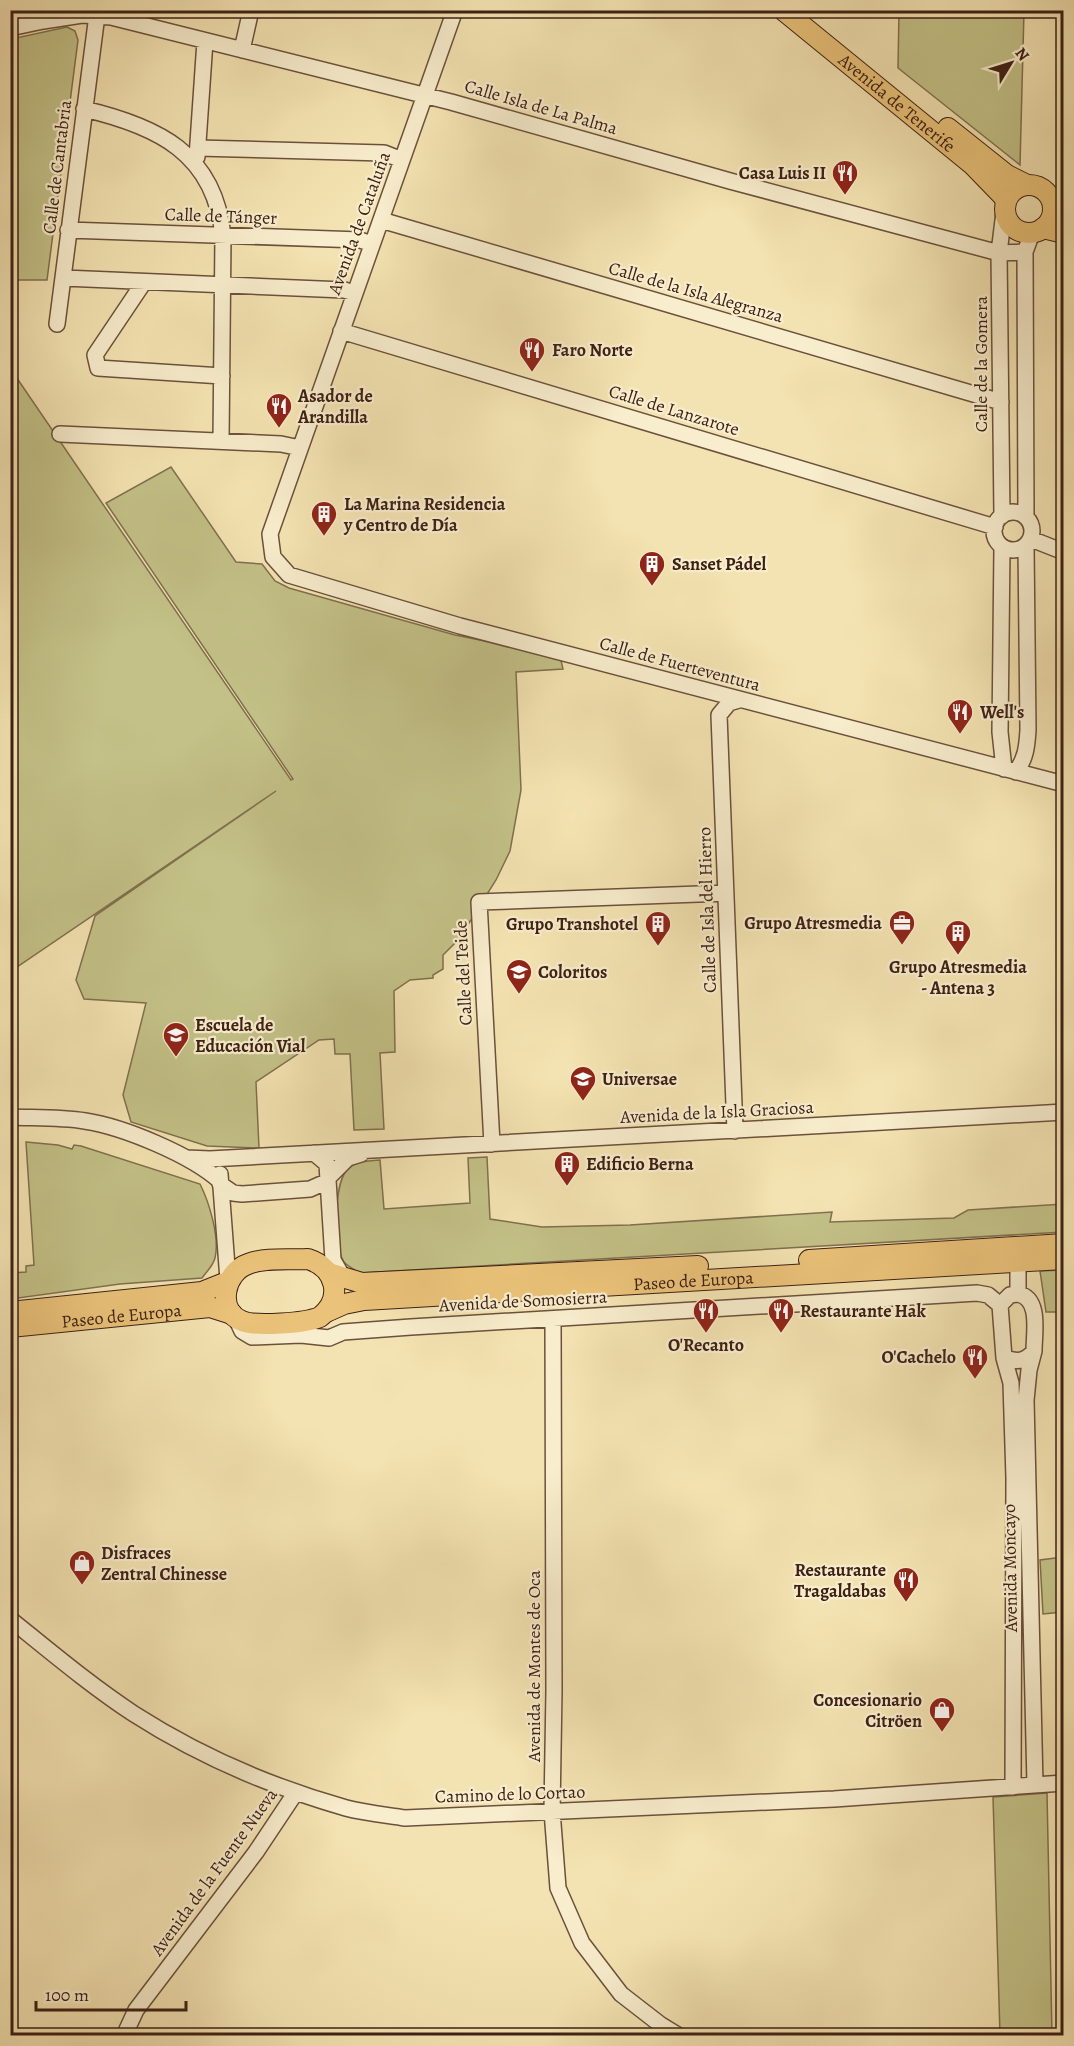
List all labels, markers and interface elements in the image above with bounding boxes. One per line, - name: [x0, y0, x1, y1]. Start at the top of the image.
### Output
- north arrow: [981, 33, 1041, 93]
- text: N: [1010, 43, 1035, 66]
- street label: Avenida de Tenerife: [833, 47, 960, 158]
- street label: Calle Isla de La Palma: [462, 74, 621, 140]
- street label: Calle de Cantabria: [37, 98, 77, 235]
- street label: Avenida de Cataluña: [322, 148, 396, 299]
- restaurant icon: Casa Luis II: [830, 158, 860, 196]
- place label: Casa Luis II: [739, 161, 826, 185]
- street label: Calle de Tánger: [164, 202, 278, 230]
- street label: Calle de la Isla Alegranza: [606, 256, 787, 329]
- street label: Calle de la Gomera: [969, 295, 993, 432]
- restaurant icon: Faro Norte: [517, 335, 547, 373]
- place label: Faro Norte: [552, 338, 633, 362]
- street label: Calle de Lanzarote: [606, 379, 742, 441]
- place label: Asador de Arandilla: [297, 384, 373, 429]
- restaurant icon: Asador de Arandilla: [264, 391, 294, 429]
- place label: La Marina Residencia y Centro de Día: [343, 492, 506, 537]
- building icon: La Marina Residencia y Centro de Día: [309, 499, 339, 537]
- building icon: Sanset Pádel: [637, 549, 667, 587]
- place label: Sanset Pádel: [672, 552, 767, 576]
- street label: Calle de Fuerteventura: [597, 631, 764, 697]
- restaurant icon: Well's: [945, 697, 975, 735]
- place label: Well's: [979, 700, 1024, 724]
- street label: Calle de Isla del Hierro: [692, 827, 722, 993]
- office icon: Grupo Atresmedia: [887, 908, 917, 946]
- building icon: Grupo Transhotel: [643, 909, 673, 947]
- place label: Grupo Atresmedia: [744, 911, 882, 935]
- place label: Grupo Transhotel: [506, 912, 638, 936]
- building icon: Grupo Atresmedia - Antena 3: [943, 918, 973, 956]
- street label: Calle del Teide: [448, 920, 478, 1026]
- place label: Grupo Atresmedia - Antena 3: [889, 955, 1027, 1000]
- school or university icon: Coloritos: [504, 957, 534, 995]
- place label: Coloritos: [538, 960, 607, 984]
- place label: Escuela de Educación Vial: [195, 1013, 306, 1058]
- school or university icon: Escuela de Educación Vial: [161, 1020, 191, 1058]
- school or university icon: Universae: [568, 1064, 598, 1102]
- place label: Universae: [602, 1067, 677, 1091]
- street label: Avenida de la Isla Graciosa: [619, 1095, 815, 1129]
- building icon: Edificio Berna: [552, 1149, 582, 1187]
- place label: Edificio Berna: [586, 1152, 694, 1176]
- street label: Paseo de Europa: [632, 1265, 755, 1296]
- street label: Avenida de Somosierra: [437, 1285, 608, 1317]
- restaurant icon: O'Recanto: [691, 1296, 721, 1334]
- restaurant icon: Restaurante Hak: [766, 1296, 796, 1334]
- street label: Paseo de Europa: [60, 1298, 183, 1334]
- place label: Restaurante Hak: [800, 1299, 926, 1323]
- place label: O'Recanto: [668, 1333, 744, 1357]
- restaurant icon: O'Cachelo: [960, 1342, 990, 1380]
- place label: O'Cachelo: [882, 1345, 956, 1369]
- street label: Avenida Moncayo: [997, 1504, 1023, 1633]
- place label: Disfraces Zentral Chinesse: [101, 1541, 227, 1586]
- shop icon: Disfraces Zentral Chinesse: [67, 1548, 97, 1586]
- place label: Restaurante Tragaldabas: [794, 1558, 886, 1603]
- restaurant icon: Restaurante Tragaldabas: [891, 1565, 921, 1603]
- street label: Avenida de Montes de Oca: [522, 1569, 546, 1763]
- place label: Concesionario Citröen: [813, 1688, 922, 1733]
- shop icon: Concesionario Citröen: [927, 1695, 957, 1733]
- street label: Camino de lo Cortao: [434, 1779, 586, 1809]
- street label: Avenida de la Fuente Nueva: [145, 1783, 283, 1961]
- scale bar: [36, 1974, 186, 2012]
- text: 100 m: [45, 1983, 89, 2007]

